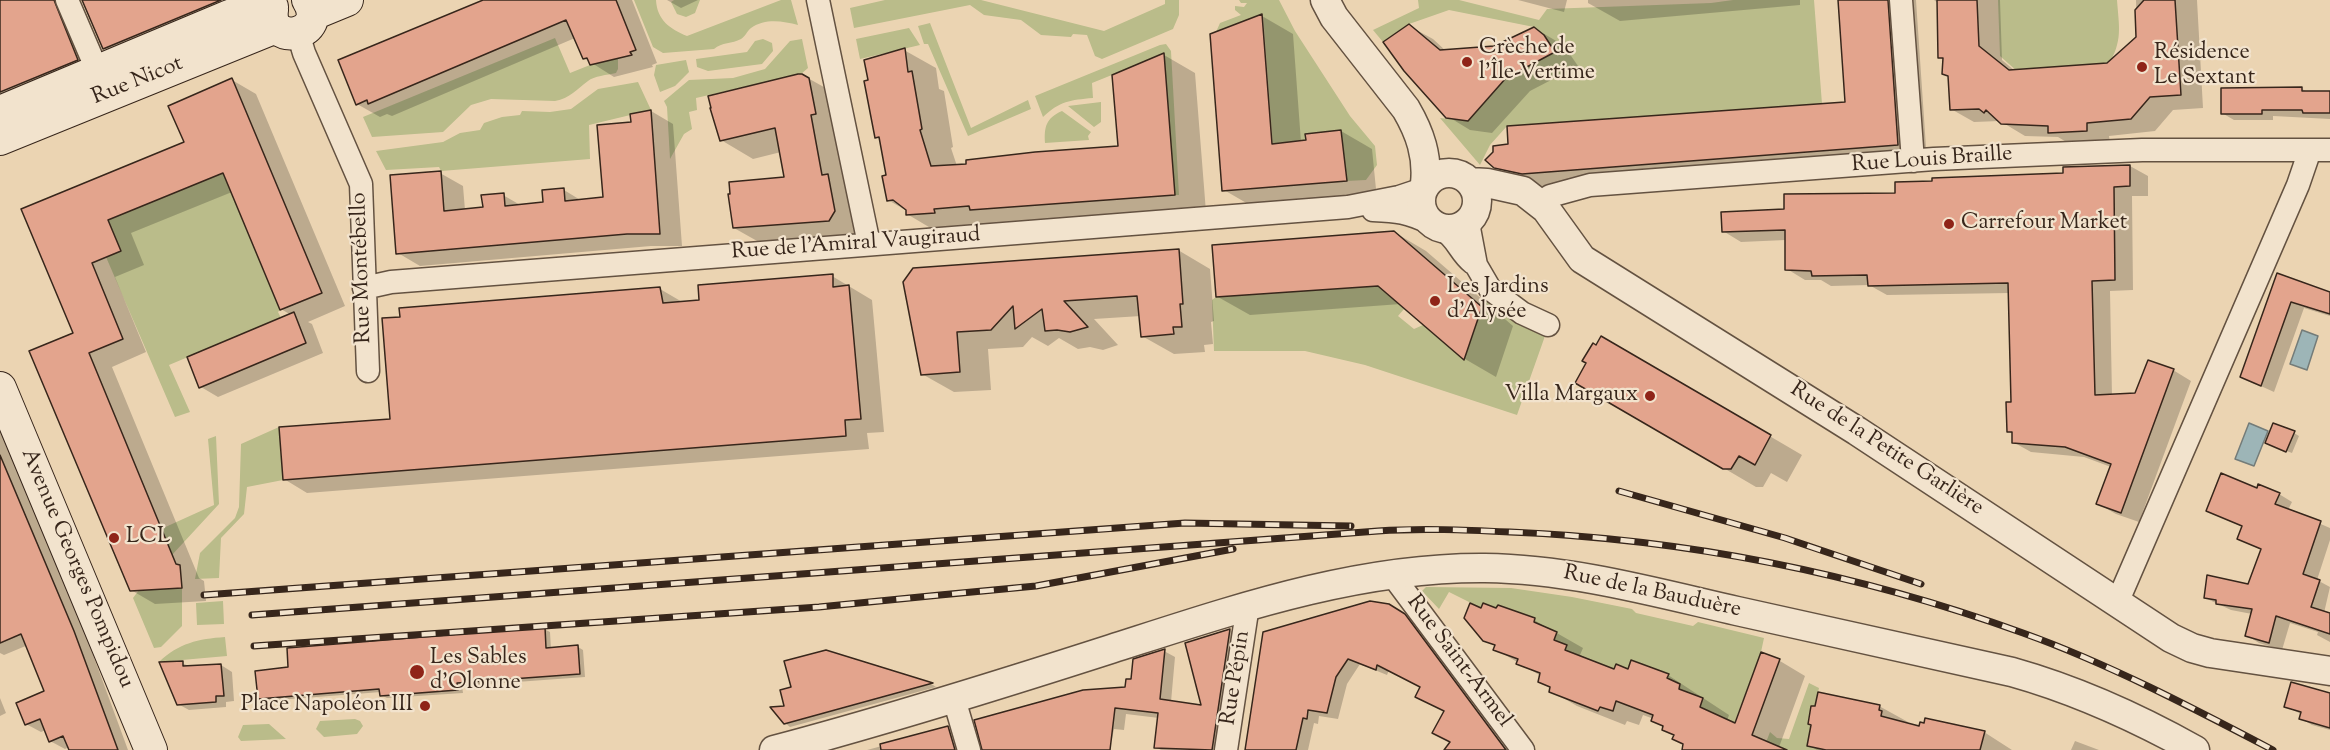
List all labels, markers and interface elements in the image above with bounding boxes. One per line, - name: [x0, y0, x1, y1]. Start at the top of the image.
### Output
- place label: Crèche de l'Île-Vertime: [1479, 36, 1595, 88]
- place label: Résidence Le Sextant: [2154, 41, 2255, 92]
- street label: Rue Nicot: [89, 52, 187, 112]
- marker: Crèche de l'Île-Vertime: [1460, 55, 1474, 69]
- marker: Résidence Le Sextant: [2135, 60, 2149, 74]
- street label: Rue Louis Braille: [1851, 142, 2013, 180]
- street label: Rue Montébello: [347, 192, 379, 344]
- place label: Carrefour Market: [1961, 211, 2127, 237]
- marker: Carrefour Market: [1942, 217, 1956, 231]
- street label: Rue de l'Amiral Vaugiraud: [731, 223, 981, 267]
- place label: Les Jardins d'Alysée: [1447, 275, 1549, 326]
- marker: Les Jardins d'Alysée: [1428, 294, 1442, 308]
- street label: Rue de la Petite Garlière: [1784, 377, 1988, 523]
- place label: Villa Margaux: [1505, 383, 1638, 409]
- marker: Villa Margaux: [1643, 389, 1657, 403]
- street label: Avenue Georges Pompidou: [14, 445, 138, 693]
- place label: LCL: [126, 525, 170, 551]
- marker: LCL: [107, 531, 121, 545]
- street label: Rue de la Bauduère: [1561, 561, 1743, 625]
- street label: Rue Saint-Armel: [1400, 591, 1516, 733]
- street label: Rue Pépin: [1216, 629, 1258, 727]
- place label: Les Sables d'Olonne: [430, 646, 527, 698]
- marker: Les Sables d'Olonne: [408, 663, 426, 681]
- place label: Place Napoléon III: [241, 693, 413, 719]
- marker: Place Napoléon III: [418, 699, 432, 713]

